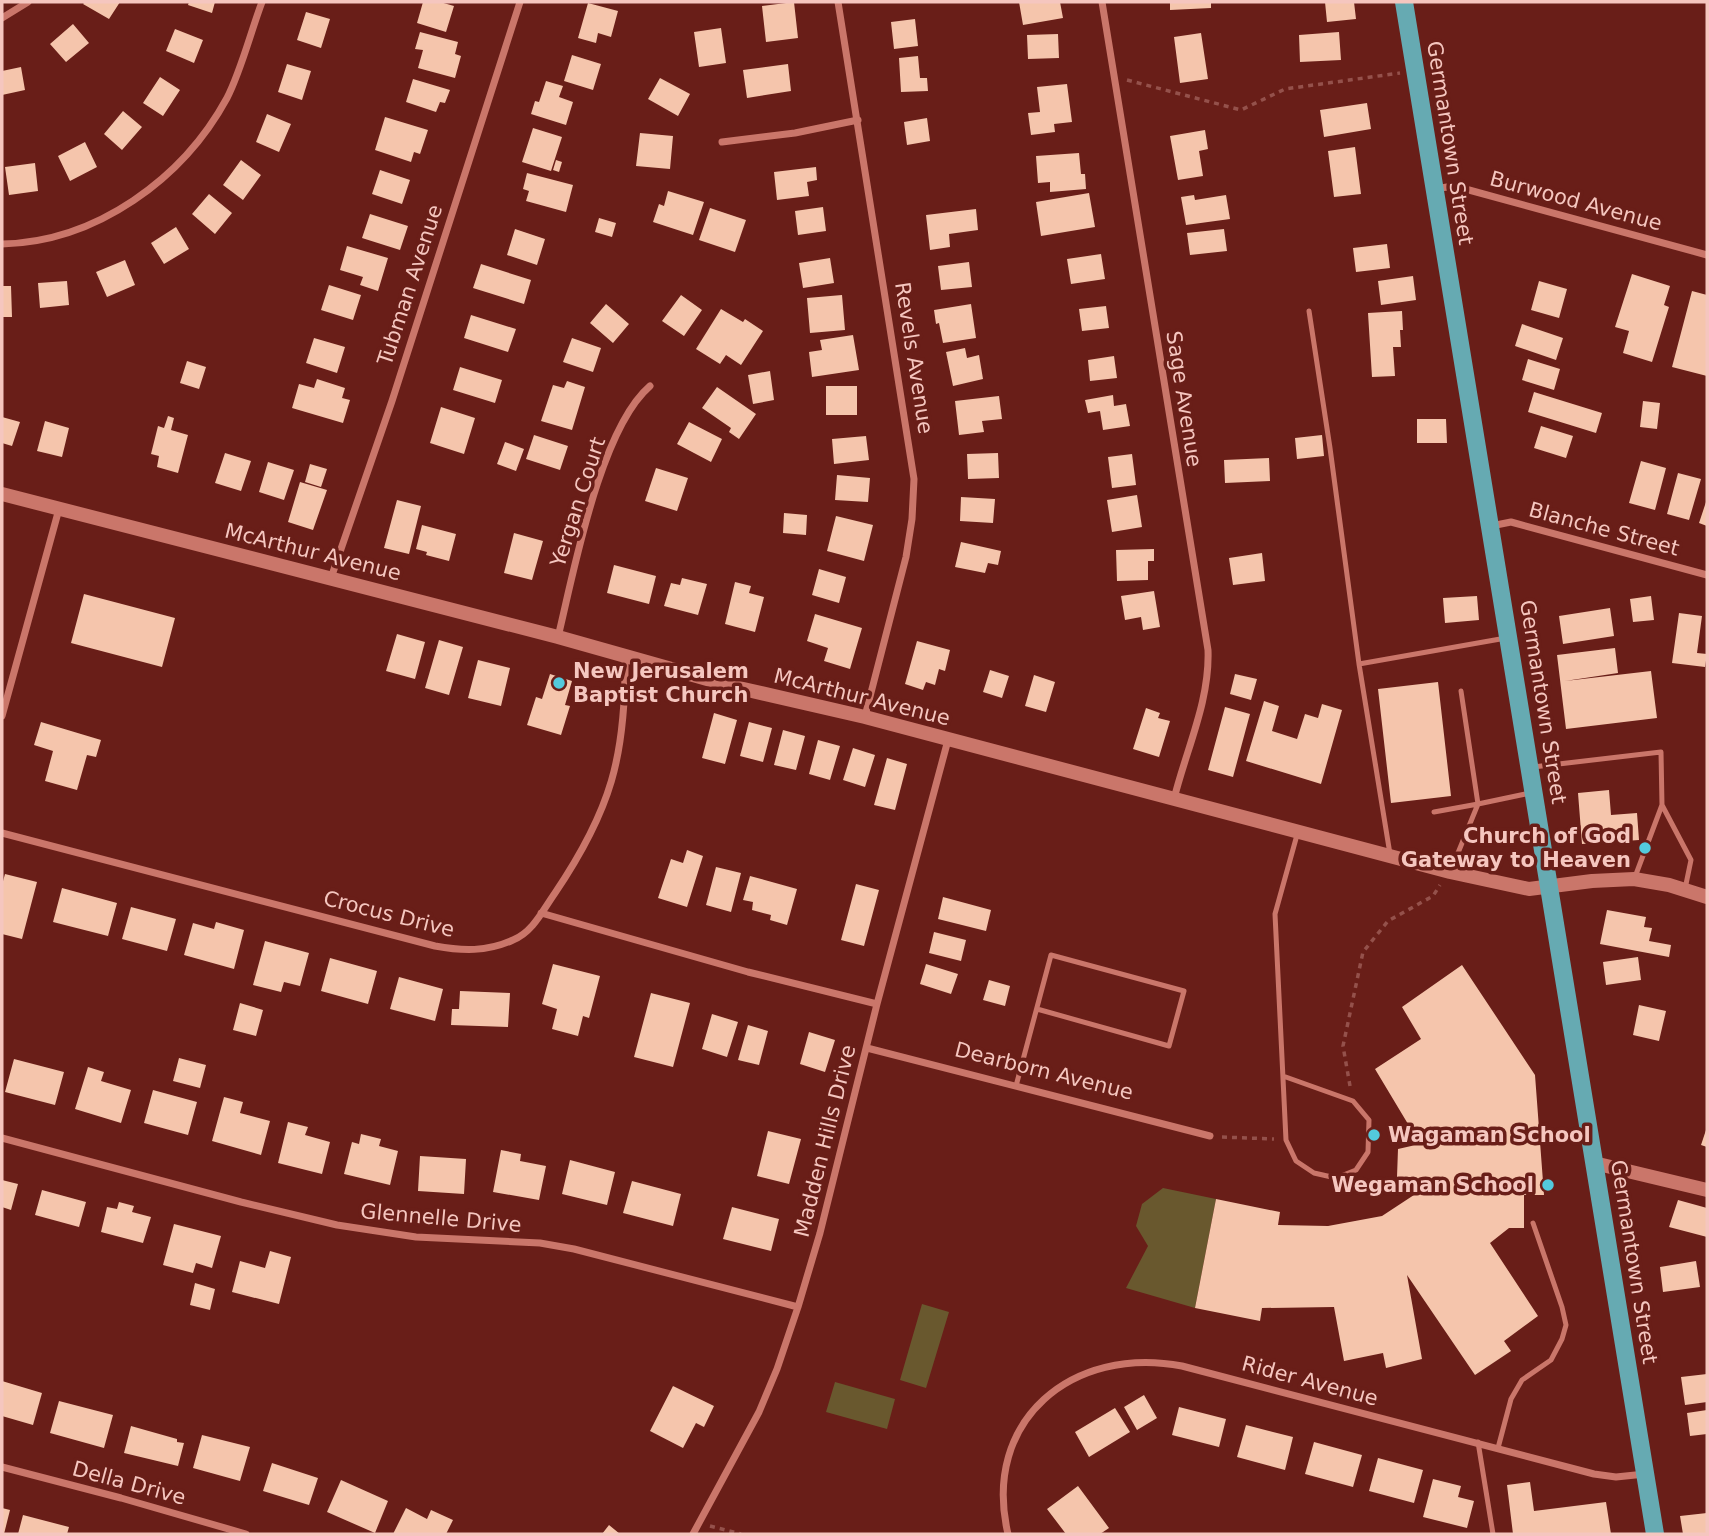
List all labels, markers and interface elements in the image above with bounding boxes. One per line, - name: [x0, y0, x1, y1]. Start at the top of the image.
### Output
- street label: Germantown Street: [1422, 39, 1478, 247]
- street label: Burwood Avenue: [1487, 166, 1665, 236]
- street label: Tubman Avenue: [372, 202, 447, 369]
- street label: Revels Avenue: [890, 280, 938, 436]
- street label: Sage Avenue: [1161, 329, 1207, 469]
- street label: Yergan Court: [545, 434, 610, 571]
- street label: Blanche Street: [1526, 497, 1682, 561]
- street label: McArthur Avenue: [222, 518, 404, 586]
- street label: Germantown Street: [1515, 598, 1571, 806]
- place label: New Jerusalem Baptist Church: [573, 659, 749, 707]
- street label: McArthur Avenue: [771, 663, 953, 731]
- marker: New Jerusalem Baptist Church: [551, 675, 567, 691]
- place label: Church of God Gateway to Heaven: [1401, 824, 1631, 872]
- marker: Church of God Gateway to Heaven: [1637, 840, 1653, 856]
- street label: Crocus Drive: [321, 886, 457, 942]
- street label: Dearborn Avenue: [952, 1037, 1136, 1105]
- street label: Madden Hills Drive: [789, 1042, 861, 1240]
- place label: Wagaman School: [1388, 1123, 1591, 1147]
- marker: Wagaman School: [1366, 1127, 1382, 1143]
- street label: Germantown Street: [1606, 1158, 1662, 1366]
- place label: Wegaman School: [1331, 1173, 1534, 1197]
- marker: Wegaman School: [1540, 1177, 1556, 1193]
- street label: Glennelle Drive: [359, 1199, 523, 1237]
- street label: Rider Avenue: [1239, 1351, 1381, 1411]
- street label: Della Drive: [70, 1456, 188, 1510]

